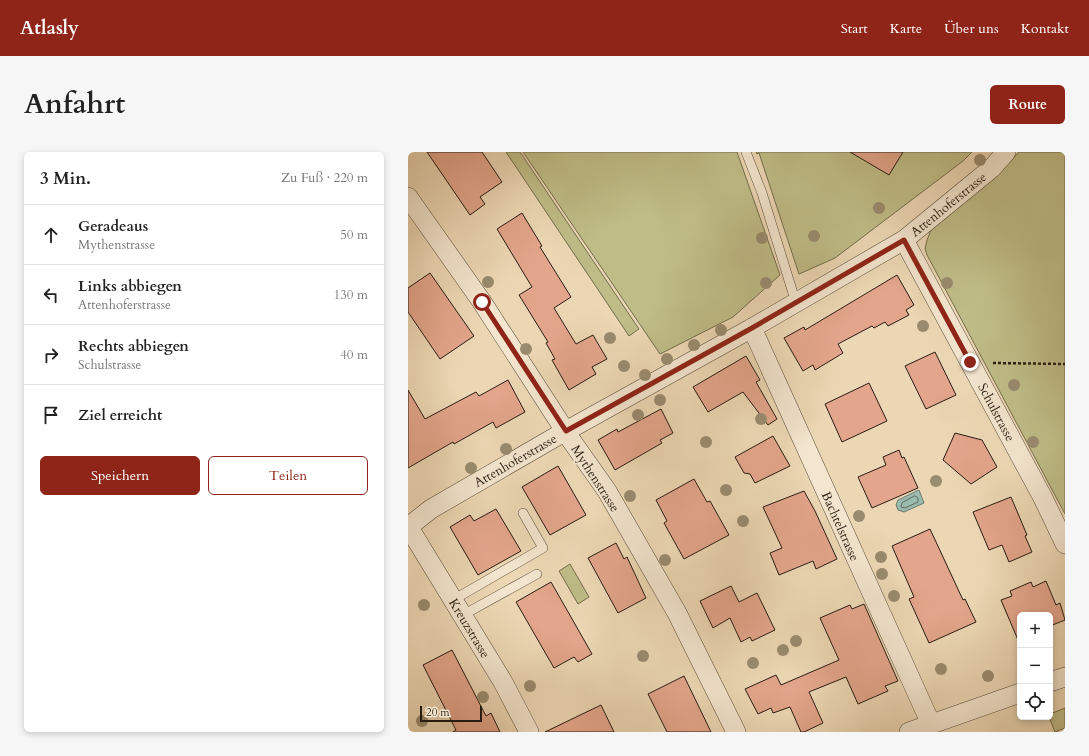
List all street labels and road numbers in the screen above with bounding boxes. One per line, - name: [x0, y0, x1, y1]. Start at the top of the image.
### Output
- street label: Attenhoferstrasse: [907, 168, 990, 241]
- street label: Schulstrasse: [973, 380, 1019, 445]
- street label: Attenhoferstrasse: [471, 430, 560, 492]
- street label: Mythenstrasse: [567, 441, 624, 516]
- street label: Bachtelstrasse: [817, 489, 863, 564]
- street label: Kreuzstrasse: [444, 595, 494, 662]

